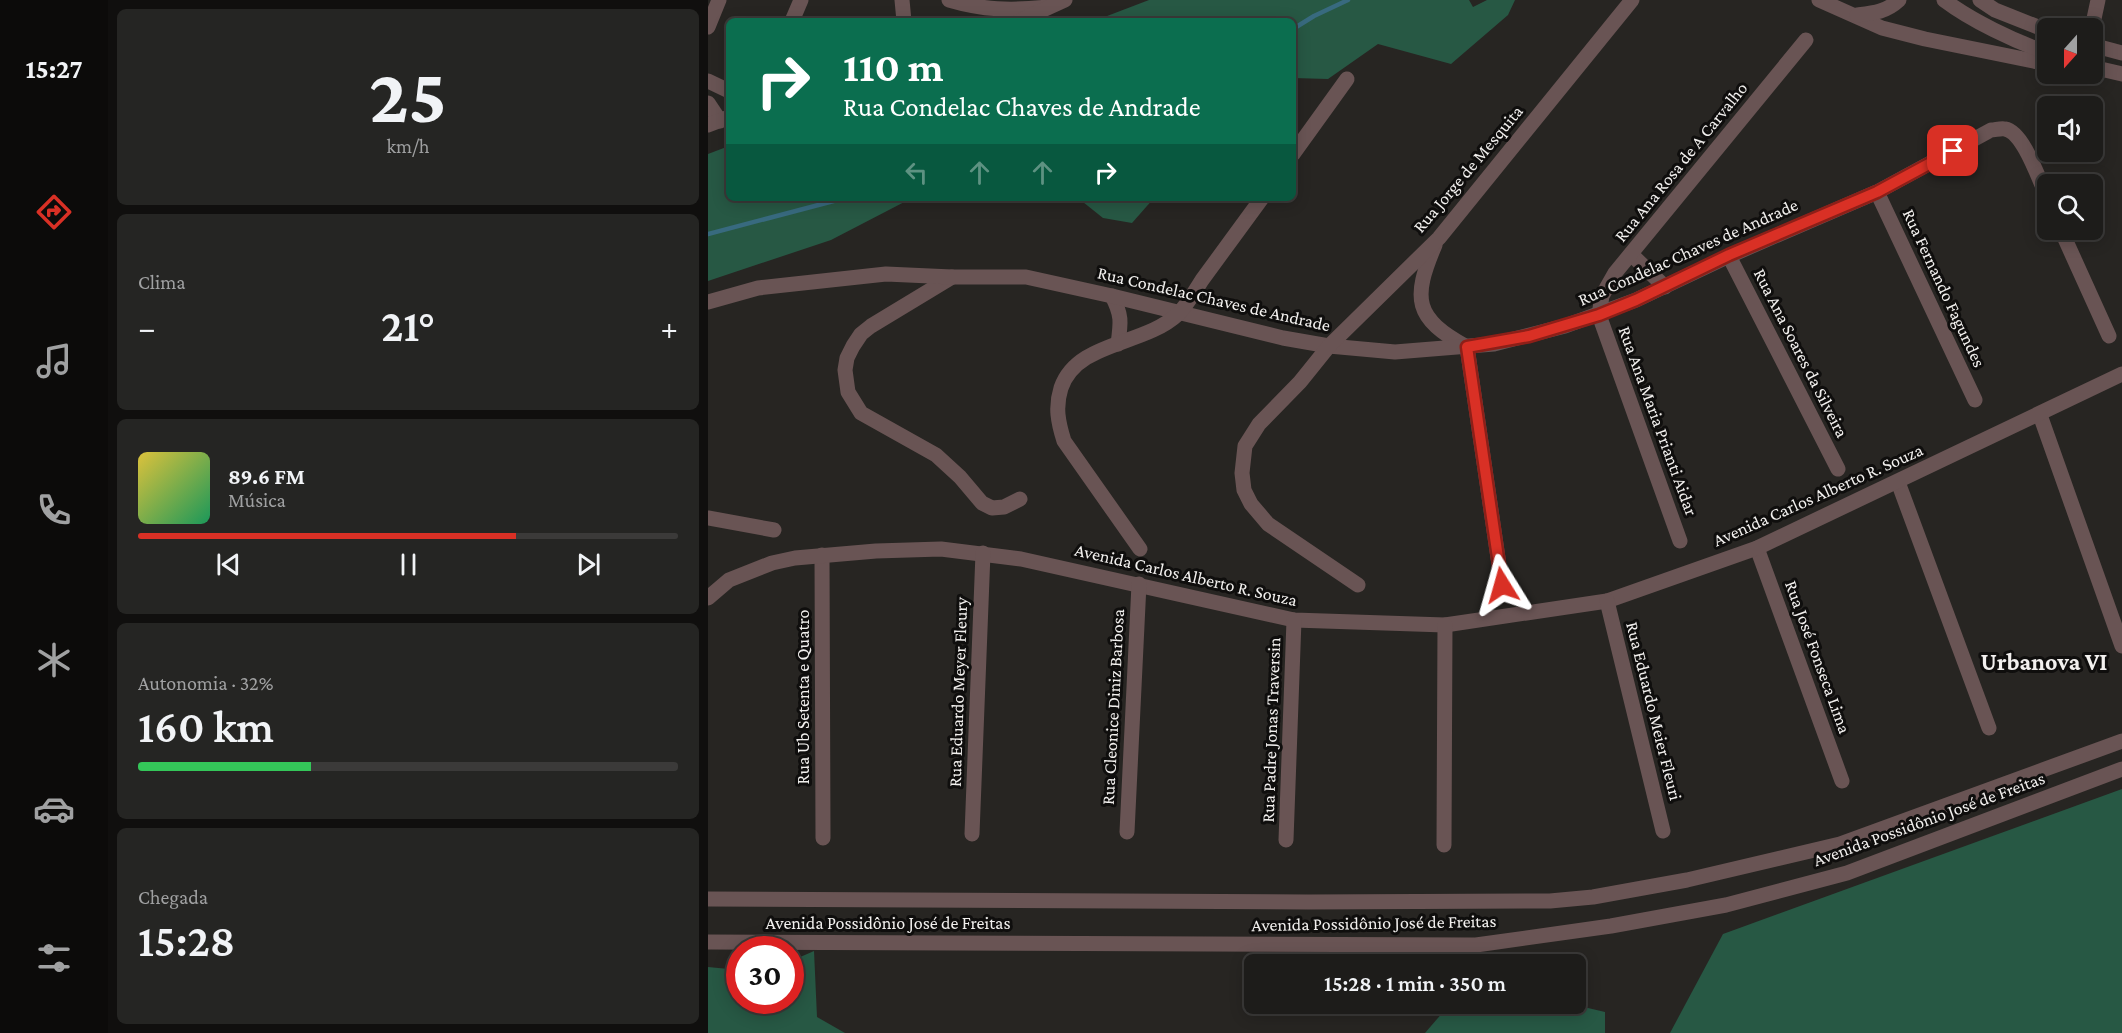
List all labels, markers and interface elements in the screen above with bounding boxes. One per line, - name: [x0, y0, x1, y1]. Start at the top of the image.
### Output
- north arrow: [2037, 18, 2103, 84]
- map controls: [2037, 18, 2103, 240]
- icon: right: [744, 42, 822, 120]
- text: 110 m: [843, 43, 944, 90]
- text: 25: [369, 52, 447, 139]
- text: 15:27: [25, 54, 83, 84]
- street label: Rua Ana Rosa de A Carvalho: [1610, 78, 1752, 246]
- text: Rua Condelac Chaves de Andrade: [843, 92, 1201, 122]
- button: sound: [2037, 96, 2103, 162]
- street label: Rua Jorge de Mesquita: [1409, 101, 1527, 237]
- pin: [1927, 125, 1978, 176]
- icon: arrive: [1936, 134, 1969, 167]
- text: km/h: [386, 135, 430, 157]
- icon: left: [900, 156, 933, 189]
- icon: ahead: [963, 156, 996, 189]
- icon: ahead: [1026, 156, 1059, 189]
- icon: right: [1089, 156, 1122, 189]
- button: search: [2037, 174, 2103, 240]
- icon: directions: [33, 191, 75, 233]
- street label: Rua Condelac Chaves de Andrade: [1575, 194, 1801, 310]
- street label: Rua Fernando Fagundes: [1899, 206, 1989, 370]
- street label: Rua Condelac Chaves de Andrade: [1096, 262, 1332, 336]
- street label: Rua Ana Soares da Silveira: [1750, 265, 1852, 441]
- text: Clima: [138, 271, 186, 293]
- text: 21°: [381, 301, 435, 351]
- text: −: [138, 309, 155, 346]
- text: +: [661, 309, 678, 346]
- street label: Rua Ana Maria Prianti Aidar: [1614, 324, 1702, 519]
- icon: music: [33, 340, 75, 382]
- street label: Avenida Carlos Alberto R. Souza: [1710, 440, 1926, 550]
- text: 89.6 FM: [228, 464, 305, 489]
- icon: phone: [33, 489, 75, 531]
- text: Música: [228, 489, 286, 511]
- street label: Avenida Carlos Alberto R. Souza: [1073, 540, 1299, 610]
- icon: previous: [212, 548, 245, 581]
- icon: pause: [392, 548, 425, 581]
- icon: next: [572, 548, 605, 581]
- position arrow: [1470, 553, 1534, 617]
- street label: Rua José Fonseca Lima: [1781, 578, 1855, 736]
- street label: Rua Eduardo Meyer Fleury: [945, 596, 971, 787]
- street label: Rua Cleonice Diniz Barbosa: [1098, 608, 1128, 806]
- street label: Rua Ub Setenta e Quatro: [793, 610, 813, 784]
- street label: Rua Eduardo Meier Fleuri: [1622, 620, 1686, 803]
- street label: Rua Padre Jonas Traversin: [1258, 637, 1284, 823]
- icon: climate: [33, 639, 75, 681]
- district label: Urbanova VI: [1981, 648, 2107, 675]
- text: Autonomia · 32%: [138, 672, 273, 694]
- text: 160 km: [138, 702, 274, 752]
- street label: Avenida Possidônio José de Freitas: [1810, 768, 2048, 870]
- icon: car: [33, 788, 75, 830]
- text: Chegada: [138, 886, 208, 908]
- street label: Avenida Possidônio José de Freitas: [1251, 911, 1497, 935]
- street label: Avenida Possidônio José de Freitas: [765, 913, 1011, 933]
- text: 15:28: [138, 916, 235, 966]
- speed limit sign: 30: [726, 936, 804, 1014]
- icon: filters: [33, 937, 75, 979]
- text: 15:28 · 1 min · 350 m: [1324, 971, 1506, 996]

